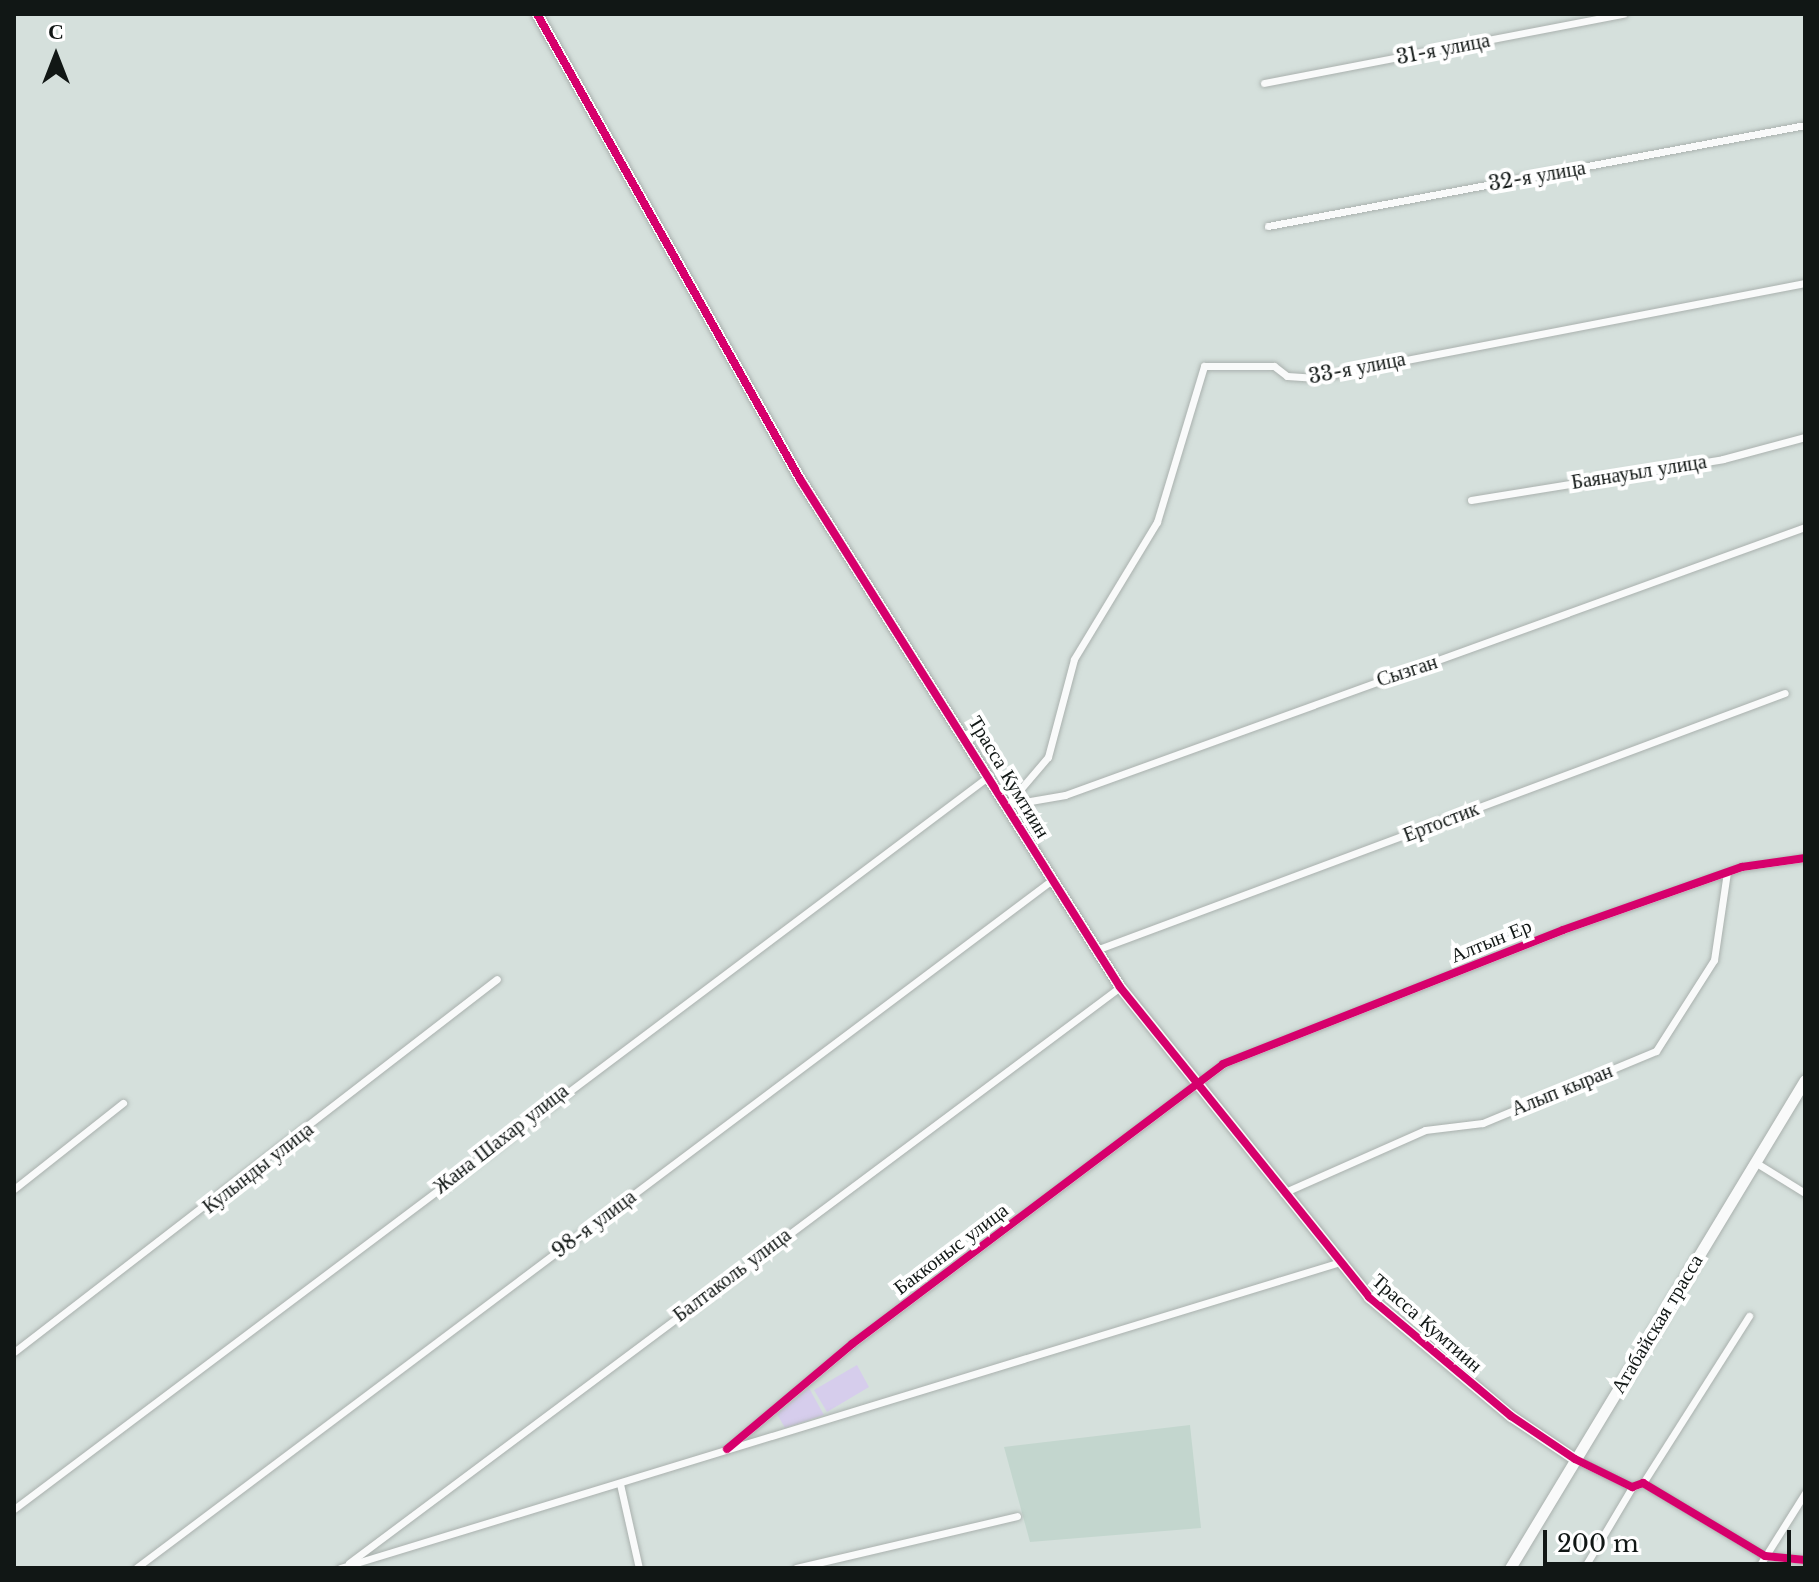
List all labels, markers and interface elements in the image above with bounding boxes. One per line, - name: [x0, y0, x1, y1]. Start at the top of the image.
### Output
- north arrow: [16, 16, 96, 96]
- text: С: [48, 18, 64, 45]
- street label: 31-я улица: [1394, 28, 1492, 70]
- street label: 32-я улица: [1487, 156, 1587, 196]
- street label: 33-я улица: [1307, 347, 1407, 389]
- street label: Баянауыл улица: [1570, 449, 1708, 495]
- street label: Сызган: [1374, 650, 1440, 692]
- street label: Трасса Кумтиин: [963, 712, 1055, 842]
- street label: Ертостик: [1400, 797, 1482, 847]
- street label: Алтын Ер: [1447, 914, 1535, 968]
- street label: Алып кыран: [1508, 1059, 1616, 1121]
- street label: Жана Шахар улица: [429, 1079, 573, 1199]
- street label: Кулынды улица: [198, 1117, 318, 1219]
- street label: 98-я улица: [547, 1185, 641, 1263]
- street label: Бакконыс улица: [889, 1198, 1013, 1300]
- street label: Балтаколь улица: [668, 1223, 796, 1327]
- street label: Атабайская трасса: [1606, 1250, 1708, 1398]
- street label: Трасса Кумтиин: [1367, 1269, 1487, 1377]
- scale bar: [1547, 1514, 1795, 1564]
- text: 200 m: [1557, 1529, 1639, 1558]

